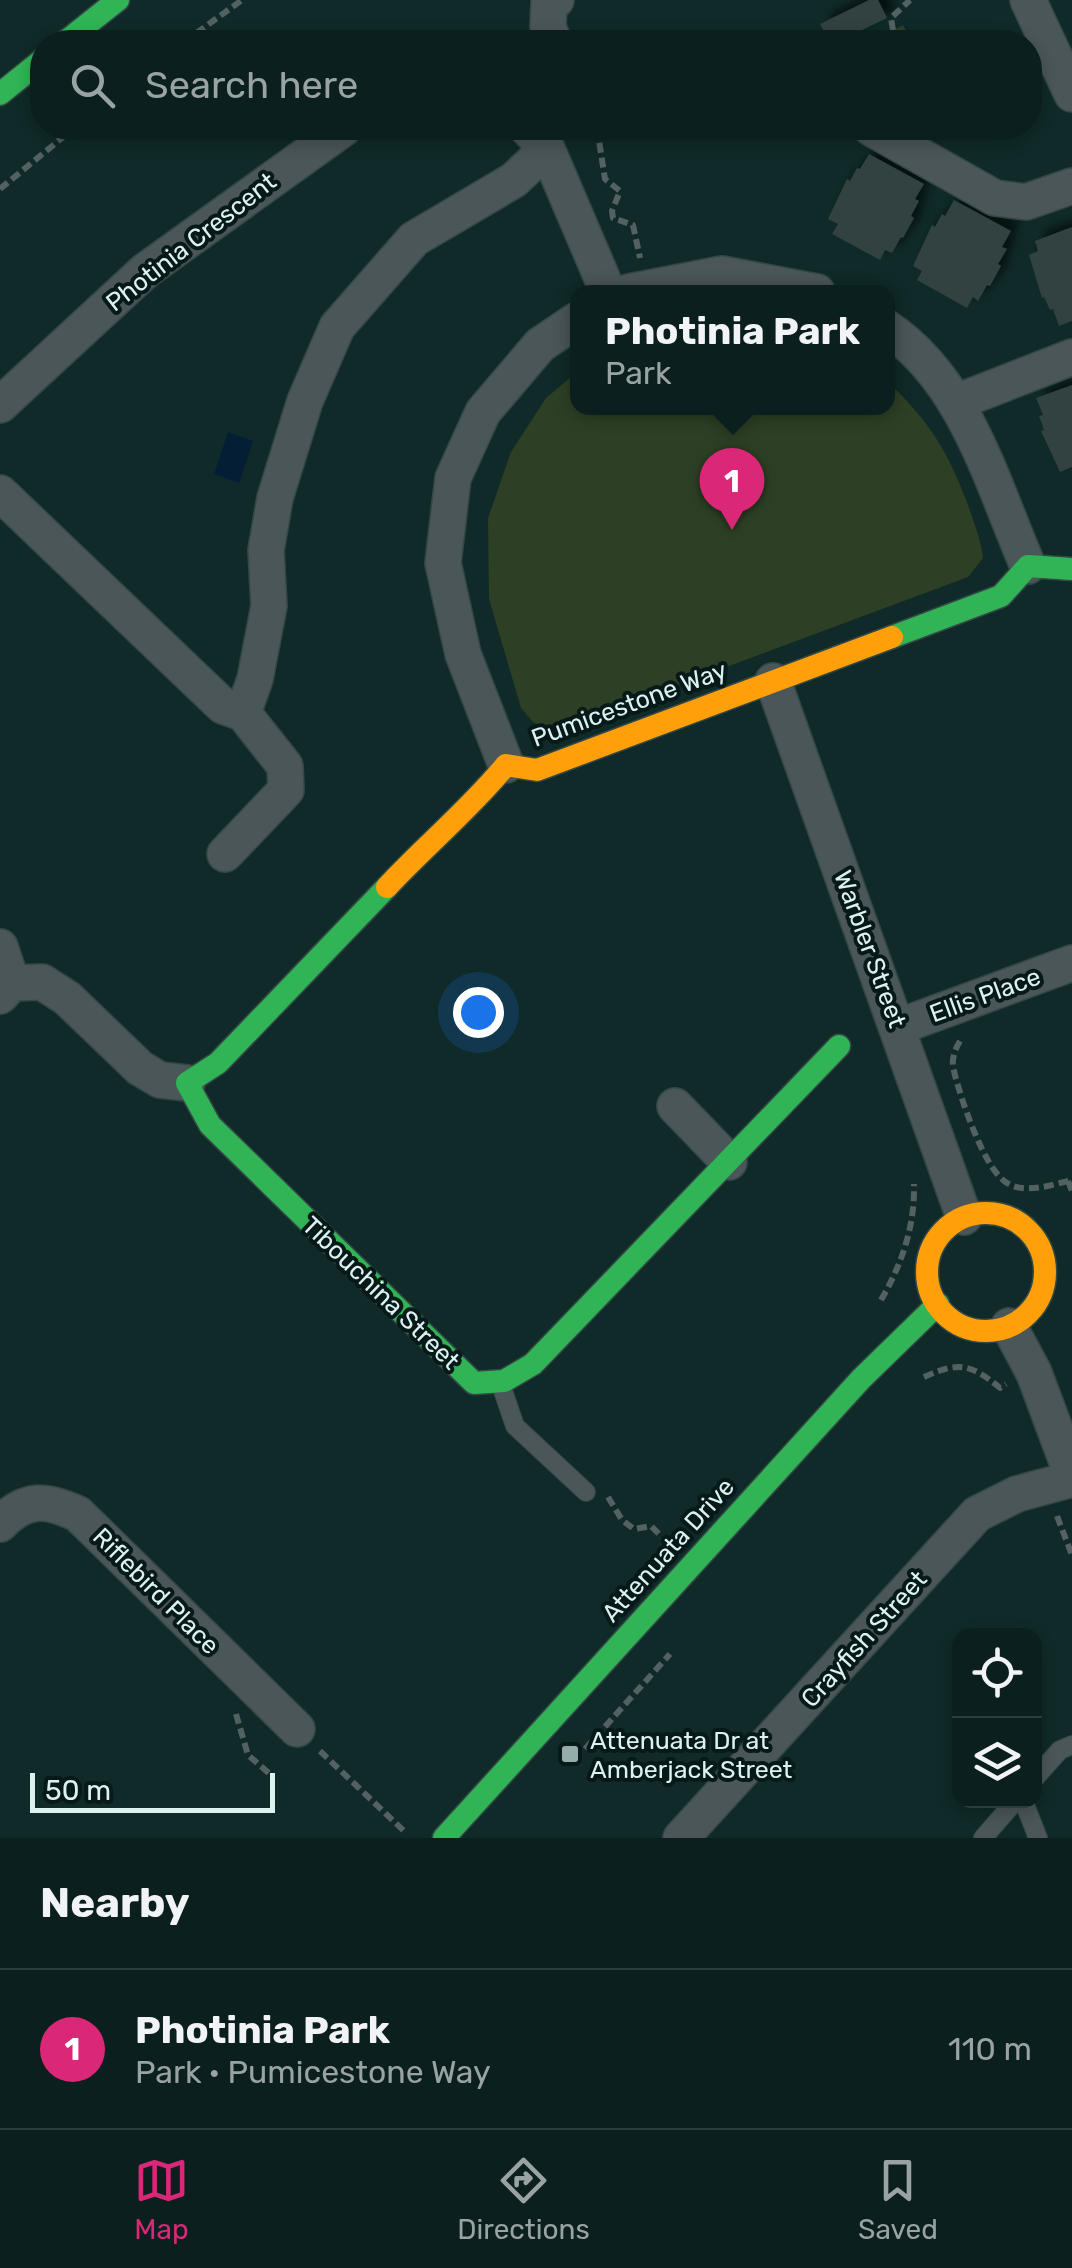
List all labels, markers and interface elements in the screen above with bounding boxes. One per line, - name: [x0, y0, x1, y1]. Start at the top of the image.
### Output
- search box: [30, 30, 1042, 140]
- icon: search: [65, 58, 120, 113]
- text: Search here: [145, 62, 358, 108]
- street label: Photinia Crescent: [100, 167, 282, 317]
- popup: [570, 285, 895, 415]
- text: Photinia Park: [605, 308, 860, 354]
- text: Park: [605, 354, 672, 392]
- pin: 1: [700, 448, 764, 530]
- street label: Pumicestone Way: [527, 655, 731, 753]
- street label: Warbler Street: [828, 866, 912, 1032]
- street label: Ellis Place: [926, 962, 1044, 1028]
- your location: [453, 987, 504, 1038]
- street label: Tibouchina Street: [296, 1211, 466, 1376]
- street label: Attenuata Drive: [596, 1472, 740, 1628]
- street label: Riflebird Place: [87, 1522, 225, 1660]
- street label: Crayfish Street: [795, 1565, 933, 1713]
- map controls: [952, 1628, 1042, 1808]
- button: locate: [952, 1628, 1042, 1718]
- button: layers: [952, 1718, 1042, 1808]
- place label: Attenuata Dr at Amberjack Street: [590, 1726, 793, 1784]
- marker: Attenuata Dr at Amberjack Street: [559, 1743, 581, 1765]
- scale bar: [30, 1768, 275, 1812]
- text: 50 m: [45, 1774, 111, 1807]
- text: Nearby: [40, 1878, 190, 1928]
- text: Photinia Park: [135, 2007, 390, 2053]
- text: 1: [65, 2030, 80, 2068]
- text: 110 m: [948, 2030, 1032, 2068]
- text: Park · Pumicestone Way: [135, 2053, 491, 2091]
- tab: Map: [134, 2153, 189, 2246]
- tab: Directions: [457, 2153, 590, 2246]
- tab: Saved: [858, 2153, 938, 2246]

